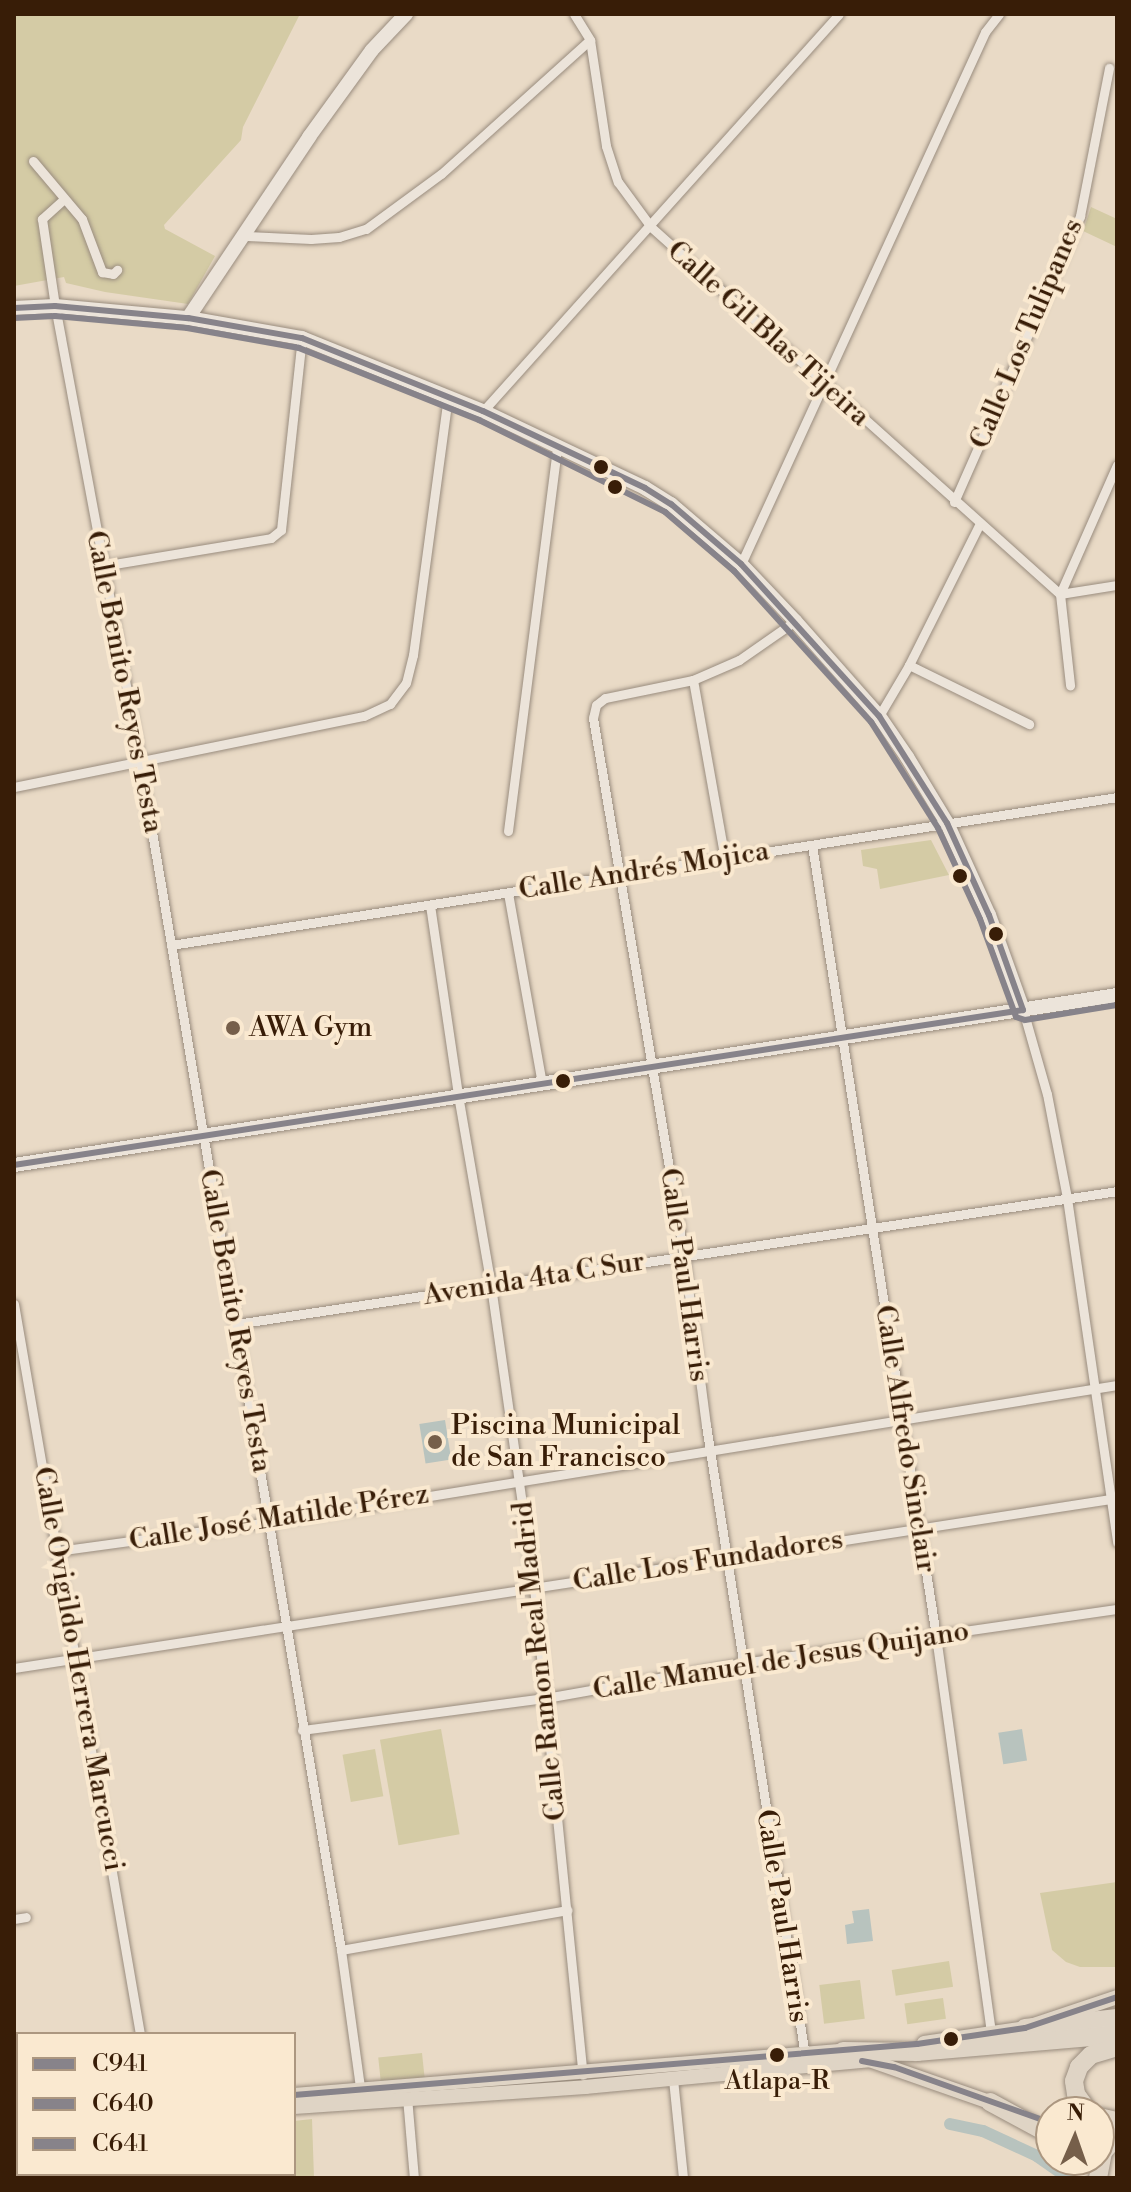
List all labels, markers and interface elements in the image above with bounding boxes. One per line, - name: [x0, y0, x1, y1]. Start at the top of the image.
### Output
- street label: Calle Los Tulipanes: [963, 214, 1091, 454]
- street label: Calle Gil Blas Tijeira: [660, 234, 876, 434]
- unlabelled marker: [593, 459, 609, 475]
- unlabelled marker: [607, 479, 623, 495]
- street label: Calle Benito Reyes Testa: [78, 528, 170, 836]
- street label: Calle Andrés Mojica: [516, 835, 772, 907]
- unlabelled marker: [952, 868, 968, 884]
- unlabelled marker: [988, 926, 1004, 942]
- place label: AWA Gym: [249, 1011, 372, 1045]
- marker: AWA Gym: [224, 1019, 242, 1037]
- unlabelled marker: [555, 1073, 571, 1089]
- street label: Calle Paul Harris: [652, 1166, 716, 1384]
- street label: Calle Benito Reyes Testa: [192, 1167, 278, 1475]
- street label: Avenida 4ta C Sur: [421, 1245, 647, 1313]
- street label: Calle Alfredo Sinclair: [867, 1303, 943, 1575]
- place label: Piscina Municipal de San Francisco: [451, 1409, 680, 1475]
- marker: Piscina Municipal de San Francisco: [426, 1433, 444, 1451]
- street label: Calle Ovigildo Herrera Marcucci: [26, 1464, 130, 1874]
- street label: Calle José Matilde Pérez: [127, 1478, 431, 1558]
- street label: Calle Ramon Real Madrid: [507, 1500, 573, 1822]
- street label: Calle Los Fundadores: [571, 1523, 845, 1599]
- street label: Calle Manuel de Jesus Quijano: [591, 1615, 971, 1707]
- street label: Calle Paul Harris: [749, 1807, 815, 2025]
- unlabelled marker: [943, 2031, 959, 2047]
- legend: [16, 2032, 296, 2176]
- marker: Atlapa-R: [769, 2047, 785, 2063]
- text: C941: [92, 2049, 148, 2079]
- place label: Atlapa-R: [725, 2066, 829, 2098]
- text: C640: [92, 2089, 154, 2119]
- north arrow: [1035, 2096, 1115, 2176]
- text: N: [1067, 2100, 1085, 2127]
- text: C641: [92, 2129, 148, 2159]

